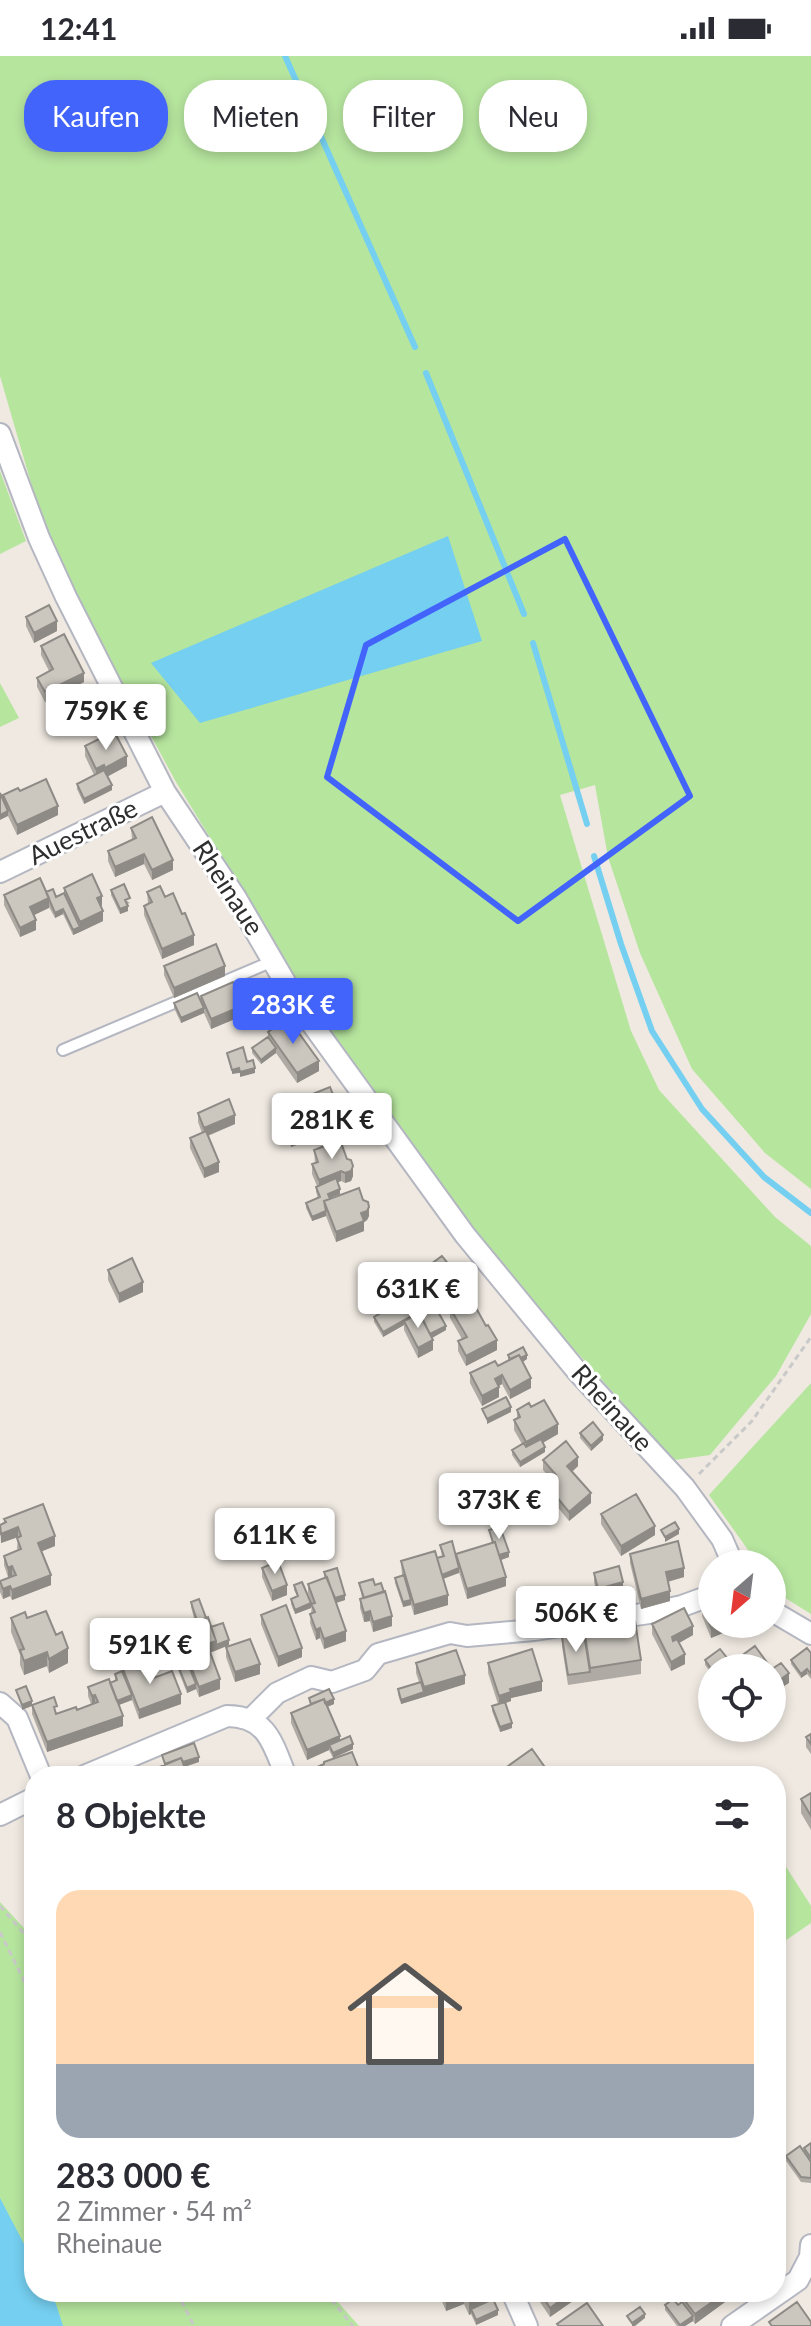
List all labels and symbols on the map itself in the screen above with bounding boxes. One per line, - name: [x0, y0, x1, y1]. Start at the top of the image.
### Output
- pin: 759K €: [41, 684, 171, 752]
- street label: Auestraße: [23, 791, 142, 871]
- street label: Rheinaue: [186, 834, 271, 941]
- pin: 283K €: [228, 978, 358, 1046]
- pin: 281K €: [267, 1093, 397, 1161]
- pin: 631K €: [353, 1262, 483, 1330]
- street label: Rheinaue: [565, 1357, 660, 1458]
- pin: 373K €: [434, 1473, 564, 1541]
- pin: 611K €: [210, 1508, 340, 1576]
- north arrow: [698, 1550, 786, 1638]
- pin: 506K €: [511, 1586, 641, 1654]
- pin: 591K €: [85, 1618, 215, 1686]

